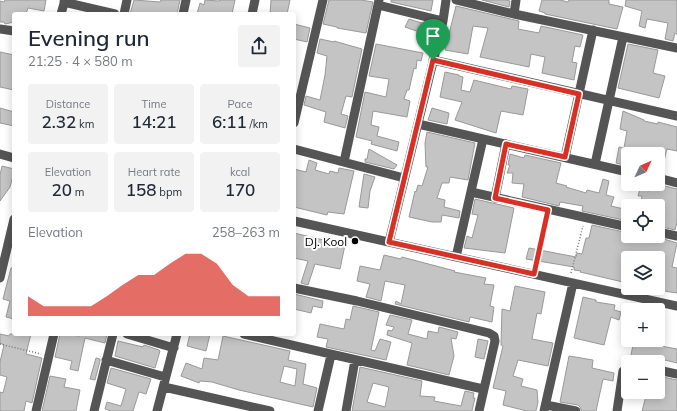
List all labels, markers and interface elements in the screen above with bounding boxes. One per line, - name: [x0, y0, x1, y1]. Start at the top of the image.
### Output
- pin: [416, 19, 450, 60]
- text: Evening run: [28, 24, 150, 52]
- button: share: [238, 25, 280, 67]
- icon: arrive: [422, 25, 444, 47]
- text: 21:25 · 4 × 580 m: [28, 53, 133, 69]
- text: Distance: [46, 97, 90, 111]
- text: Time: [142, 97, 166, 111]
- text: Pace: [228, 97, 252, 111]
- text: 2.32: [42, 111, 76, 132]
- text: 14:21: [132, 111, 176, 132]
- text: 6:11: [212, 111, 247, 132]
- text: km: [76, 117, 94, 131]
- text: /km: [247, 117, 268, 131]
- north arrow: [621, 147, 665, 191]
- map controls: [621, 147, 665, 399]
- text: Elevation: [45, 165, 91, 179]
- text: Heart rate: [128, 165, 180, 179]
- text: kcal: [230, 165, 250, 179]
- text: 20: [52, 179, 72, 200]
- text: 158: [126, 179, 156, 200]
- text: 170: [225, 179, 255, 200]
- text: m: [72, 185, 84, 199]
- text: bpm: [156, 185, 182, 199]
- button: locate: [621, 199, 665, 243]
- text: Elevation: [28, 224, 83, 240]
- text: 258–263 m: [212, 224, 280, 240]
- place label: DJ. Kool: [305, 234, 347, 249]
- marker: DJ. Kool: [350, 236, 360, 246]
- button: layers: [621, 251, 665, 295]
- button: +: [621, 303, 665, 347]
- button: −: [621, 355, 665, 399]

